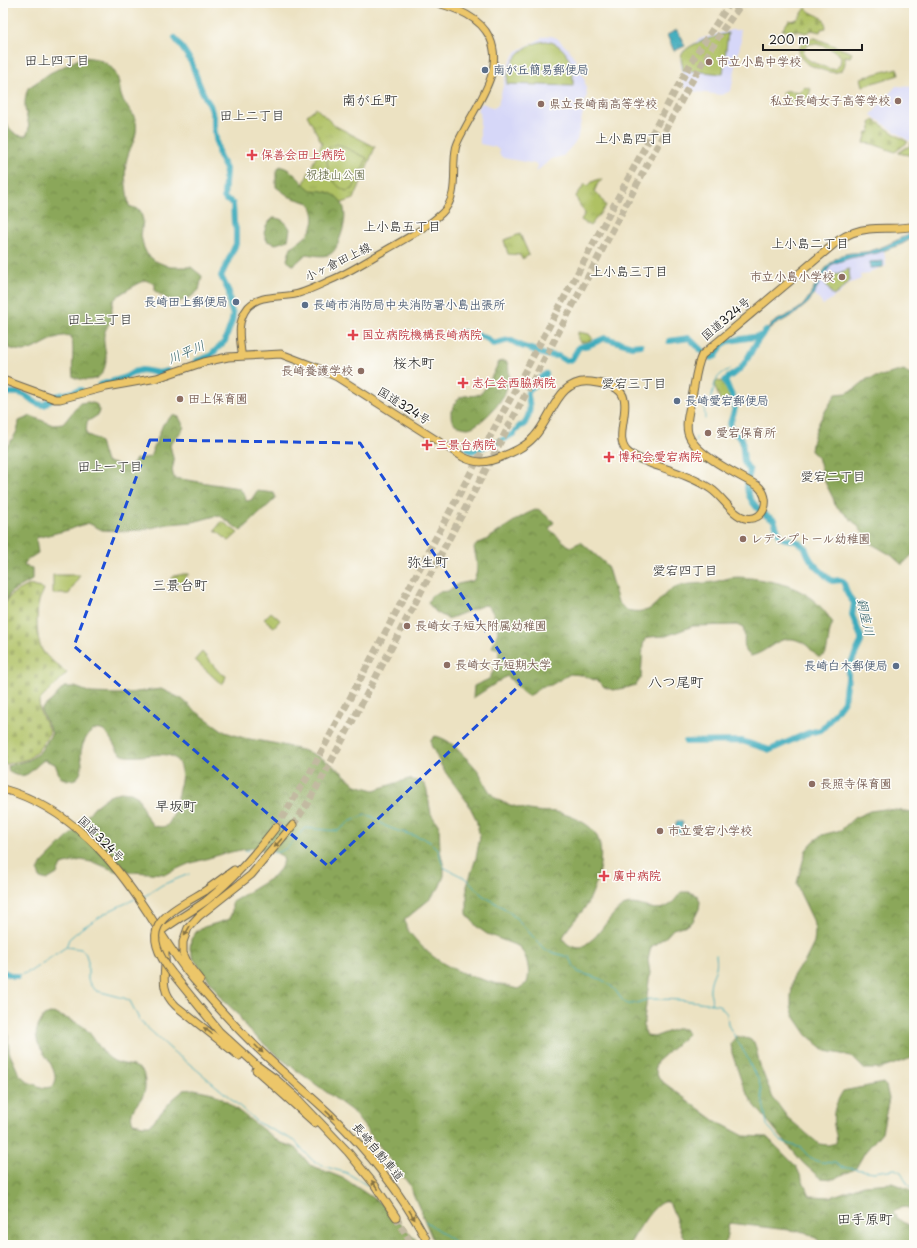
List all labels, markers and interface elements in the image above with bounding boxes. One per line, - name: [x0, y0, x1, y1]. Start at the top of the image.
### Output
- scale bar: [763, 26, 862, 52]
- text: 200 m: [769, 30, 809, 48]
- district label: 田上四丁目: [24, 50, 90, 69]
- place label: 市立小島中学校: [717, 52, 801, 70]
- marker: 市立小島中学校: [704, 57, 714, 67]
- place label: 南が丘簡易郵便局: [493, 60, 589, 78]
- marker: 南が丘簡易郵便局: [480, 65, 490, 75]
- district label: 南が丘町: [342, 89, 398, 110]
- place label: 私立長崎女子高等学校: [770, 91, 890, 109]
- place label: 県立長崎南高等学校: [549, 94, 657, 112]
- marker: 私立長崎女子高等学校: [893, 96, 903, 106]
- marker: 県立長崎南高等学校: [536, 99, 546, 109]
- district label: 田上二丁目: [219, 105, 285, 124]
- district label: 上小島四丁目: [595, 128, 673, 147]
- place label: 保善会田上病院: [261, 145, 345, 163]
- marker: 保善会田上病院: [246, 149, 258, 161]
- park label: 祝捷山公園: [306, 165, 366, 183]
- district label: 上小島五丁目: [363, 216, 441, 235]
- district label: 上小島二丁目: [771, 233, 849, 252]
- street label: 小ヶ倉田上線: [301, 237, 374, 285]
- district label: 上小島三丁目: [590, 261, 668, 280]
- place label: 市立小島小学校: [750, 267, 834, 285]
- marker: 市立小島小学校: [837, 272, 847, 282]
- place label: 長崎田上郵便局: [144, 292, 228, 310]
- street label: 国道324号: [697, 292, 754, 344]
- place label: 長崎市消防局中央消防署小島出張所: [313, 295, 506, 313]
- marker: 長崎田上郵便局: [231, 297, 241, 307]
- marker: 長崎市消防局中央消防署小島出張所: [300, 300, 310, 310]
- district label: 田上三丁目: [67, 309, 133, 328]
- place label: 国立病院機構長崎病院: [362, 325, 482, 343]
- marker: 国立病院機構長崎病院: [347, 329, 359, 341]
- water label: 川平川: [164, 335, 207, 368]
- district label: 桜木町: [393, 352, 435, 373]
- place label: 長崎養護学校: [281, 361, 353, 379]
- marker: 長崎養護学校: [356, 366, 366, 376]
- place label: 志仁会西脇病院: [472, 373, 556, 391]
- district label: 愛宕三丁目: [601, 373, 667, 392]
- marker: 志仁会西脇病院: [457, 377, 469, 389]
- street label: 国道324号: [374, 382, 435, 429]
- place label: 田上保育園: [188, 389, 248, 407]
- place label: 長崎愛宕郵便局: [685, 391, 769, 409]
- marker: 田上保育園: [175, 394, 185, 404]
- marker: 長崎愛宕郵便局: [672, 396, 682, 406]
- place label: 愛宕保育所: [716, 423, 777, 441]
- marker: 愛宕保育所: [703, 428, 713, 438]
- place label: 三景台病院: [436, 435, 496, 453]
- marker: 三景台病院: [421, 439, 433, 451]
- place label: 博和会愛宕病院: [618, 447, 702, 465]
- marker: 博和会愛宕病院: [603, 451, 615, 463]
- district label: 田上一丁目: [77, 456, 143, 475]
- district label: 愛宕二丁目: [800, 466, 866, 485]
- place label: レデンプトール幼稚園: [751, 529, 871, 547]
- marker: レデンプトール幼稚園: [738, 534, 748, 544]
- district label: 弥生町: [407, 551, 449, 572]
- district label: 愛宕四丁目: [652, 560, 718, 579]
- district label: 三景台町: [152, 574, 208, 595]
- water label: 銅座川: [853, 596, 880, 638]
- place label: 長崎女子短大附属幼稚園: [415, 616, 547, 634]
- marker: 長崎女子短大附属幼稚園: [402, 621, 412, 631]
- place label: 長崎女子短期大学: [455, 655, 551, 673]
- place label: 長崎白木郵便局: [804, 656, 888, 674]
- marker: 長崎女子短期大学: [442, 660, 452, 670]
- marker: 長崎白木郵便局: [891, 661, 901, 671]
- district label: 八つ尾町: [648, 671, 704, 692]
- place label: 長照寺保育園: [820, 774, 892, 792]
- marker: 長照寺保育園: [807, 779, 817, 789]
- district label: 早坂町: [155, 795, 197, 816]
- street label: 国道324号: [74, 811, 129, 866]
- place label: 市立愛宕小学校: [668, 821, 752, 839]
- marker: 市立愛宕小学校: [655, 826, 665, 836]
- one-way arrow: [273, 838, 282, 849]
- place label: 廣中病院: [613, 866, 661, 884]
- marker: 廣中病院: [598, 870, 610, 882]
- one-way arrow: [184, 925, 191, 937]
- one-way arrow: [202, 1027, 213, 1036]
- one-way arrow: [254, 1044, 264, 1054]
- one-way arrow: [325, 1110, 335, 1120]
- street label: 長崎自動車道: [349, 1118, 409, 1185]
- one-way arrow: [371, 1180, 379, 1190]
- district label: 田手原町: [837, 1208, 893, 1229]
- one-way arrow: [409, 1209, 416, 1221]

